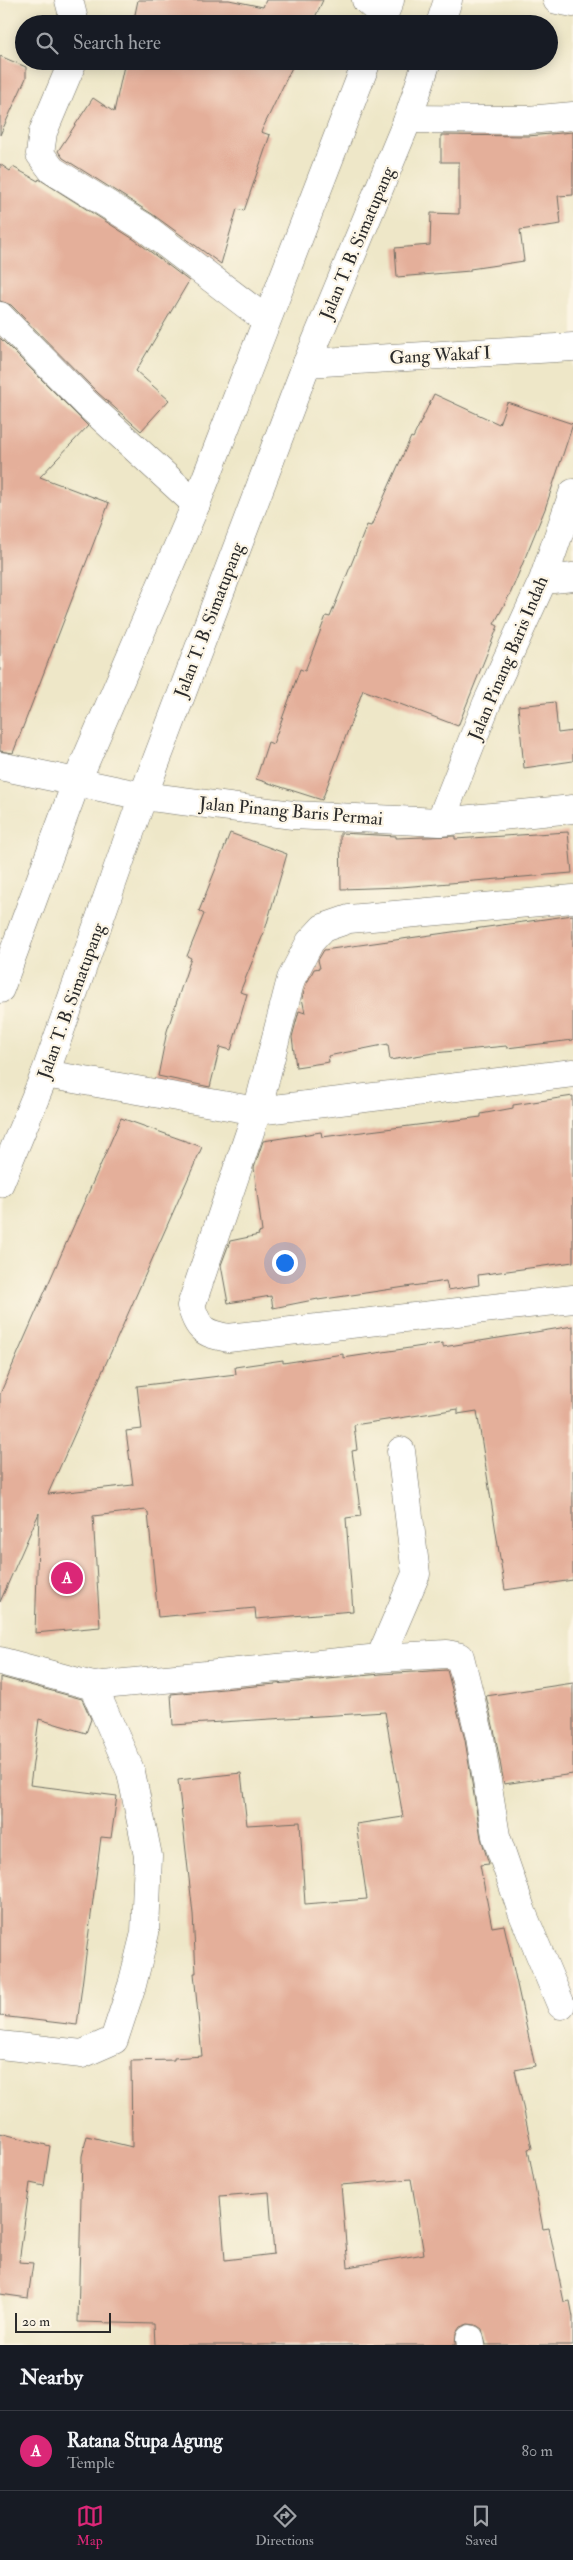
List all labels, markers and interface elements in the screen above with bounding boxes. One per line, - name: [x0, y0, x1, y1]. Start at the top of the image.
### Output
- search box: [15, 15, 558, 70]
- icon: search: [33, 29, 61, 57]
- text: Search here: [73, 31, 161, 55]
- street label: Jalan T. B. Simatupang: [314, 162, 401, 324]
- street label: Gang Wakaf I: [389, 341, 491, 370]
- street label: Jalan T. B. Simatupang: [169, 538, 250, 702]
- street label: Jalan Pinang Baris Indah: [463, 572, 554, 745]
- street label: Jalan Pinang Baris Permai: [197, 792, 384, 831]
- street label: Jalan T. B. Simatupang: [32, 919, 111, 1083]
- your location: [272, 1250, 298, 1276]
- pin: A: [51, 1559, 83, 1597]
- scale bar: [15, 2310, 111, 2333]
- text: 20 m: [22, 2313, 50, 2330]
- text: Nearby: [20, 2364, 83, 2391]
- text: Ratana Stupa Agung: [67, 2429, 223, 2453]
- text: A: [31, 2441, 41, 2461]
- text: 80 m: [522, 2441, 553, 2461]
- text: Temple: [67, 2453, 115, 2473]
- tab: Map: [76, 2502, 104, 2549]
- tab: Directions: [255, 2502, 314, 2549]
- tab: Saved: [465, 2502, 497, 2549]

